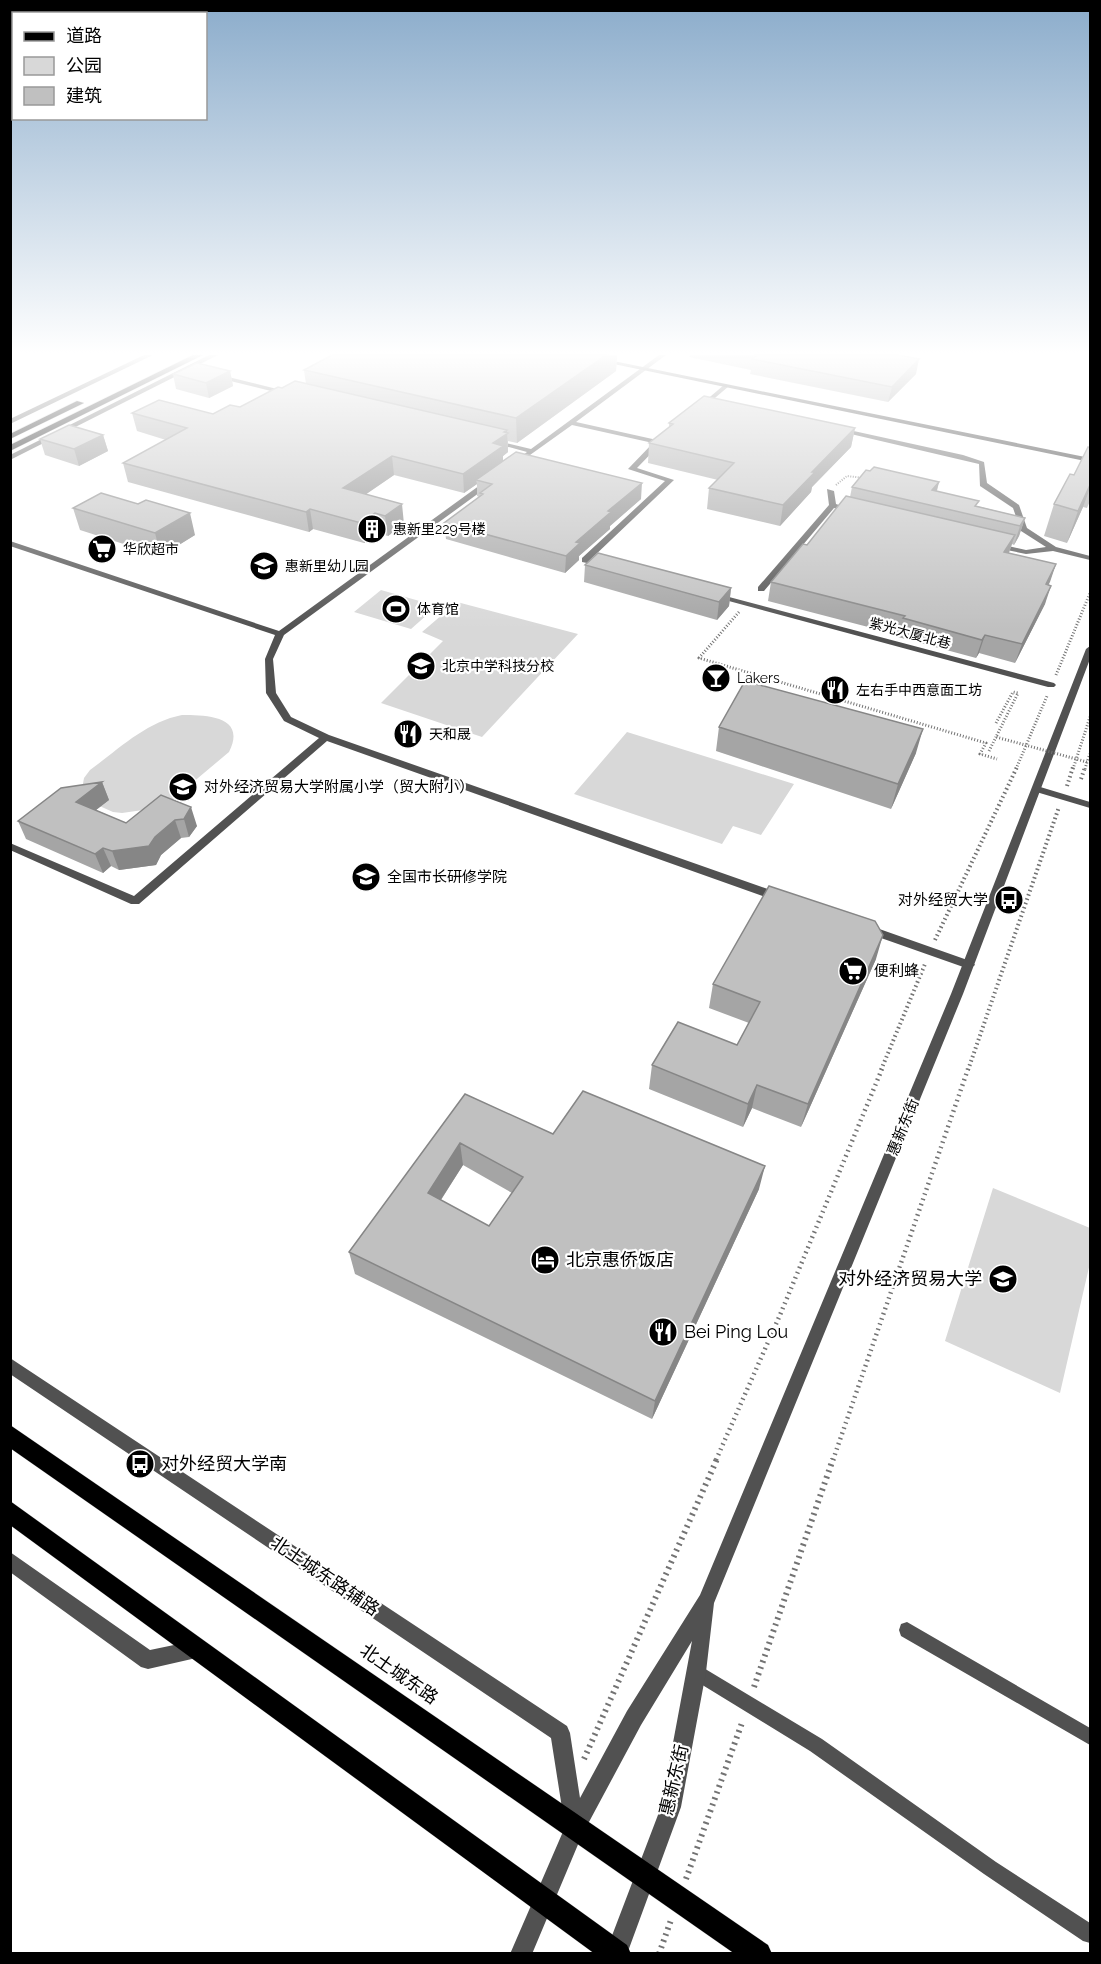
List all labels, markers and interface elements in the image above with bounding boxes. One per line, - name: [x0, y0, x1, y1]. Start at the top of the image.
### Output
- legend: [12, 12, 207, 120]
- text: 道路: [66, 25, 102, 46]
- text: 公园: [66, 55, 102, 76]
- text: 建筑: [66, 85, 102, 106]
- building icon: 惠新里229号楼: [356, 513, 388, 545]
- place label: 惠新里229号楼: [393, 521, 486, 537]
- supermarket icon: 华欣超市: [86, 533, 118, 565]
- place label: 华欣超市: [123, 541, 179, 557]
- school or university icon: 惠新里幼儿园: [248, 550, 280, 582]
- place label: 惠新里幼儿园: [285, 558, 369, 574]
- sports icon: 体育馆: [380, 593, 412, 625]
- place label: 体育馆: [417, 601, 459, 617]
- street label: 紫光大厦北巷: [867, 614, 953, 652]
- school or university icon: 北京中学科技分校: [405, 650, 437, 682]
- place label: 北京中学科技分校: [442, 658, 554, 674]
- bar icon: Lakers: [700, 662, 732, 694]
- place label: Lakers: [737, 670, 780, 686]
- restaurant icon: 左右手中西意面工坊: [819, 674, 851, 706]
- place label: 左右手中西意面工坊: [856, 682, 982, 698]
- restaurant icon: 天和晟: [392, 718, 424, 750]
- place label: 天和晟: [429, 726, 471, 742]
- school or university icon: 对外经济贸易大学附属小学（贸大附小）: [167, 771, 199, 803]
- place label: 对外经济贸易大学附属小学（贸大附小）: [204, 778, 474, 796]
- school or university icon: 全国市长研修学院: [350, 861, 382, 893]
- place label: 全国市长研修学院: [387, 868, 507, 886]
- bus stop icon: 对外经贸大学: [993, 884, 1025, 916]
- place label: 对外经贸大学: [898, 891, 988, 909]
- supermarket icon: 便利蜂: [837, 955, 869, 987]
- place label: 便利蜂: [874, 962, 919, 980]
- street label: 惠新东街: [883, 1096, 923, 1158]
- hotel icon: 北京惠侨饭店: [529, 1244, 561, 1276]
- place label: 北京惠侨饭店: [566, 1249, 674, 1270]
- school or university icon: 对外经济贸易大学: [987, 1263, 1019, 1295]
- place label: 对外经济贸易大学: [838, 1268, 982, 1289]
- restaurant icon: Bei Ping Lou: [647, 1316, 679, 1348]
- place label: Bei Ping Lou: [684, 1321, 788, 1342]
- bus stop icon: 对外经贸大学南: [124, 1448, 156, 1480]
- place label: 对外经贸大学南: [161, 1453, 287, 1474]
- street label: 北土城东路辅路: [267, 1532, 383, 1620]
- street label: 北土城东路: [356, 1639, 442, 1708]
- street label: 惠新东街: [655, 1742, 692, 1817]

